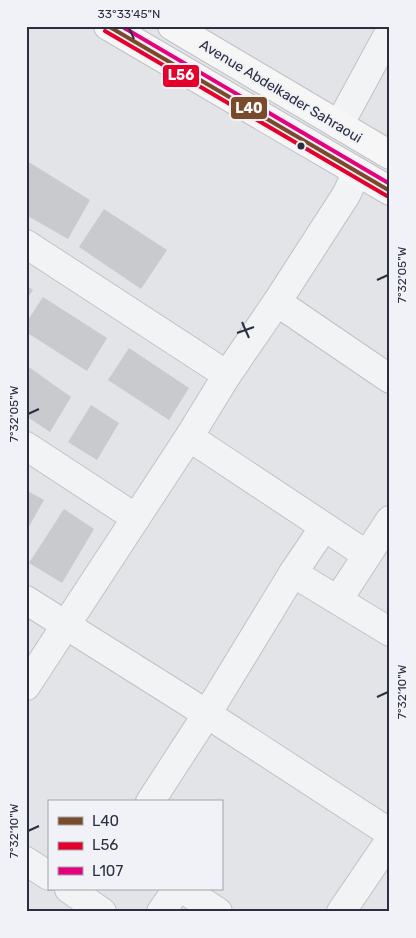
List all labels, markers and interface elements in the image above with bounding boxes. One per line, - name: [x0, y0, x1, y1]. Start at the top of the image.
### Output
- text: 33°33'45"N: [98, 7, 160, 21]
- street label: Avenue Abdelkader Sahraoui: [196, 36, 365, 147]
- line badge: L56: [162, 64, 200, 88]
- text: L56: [168, 67, 194, 84]
- line badge: L40: [230, 96, 268, 120]
- text: L40: [235, 100, 263, 117]
- unlabelled marker: [296, 141, 306, 151]
- text: 7°32'05"W: [395, 246, 409, 303]
- text: 7°32'05"W: [7, 385, 21, 442]
- text: 7°32'10"W: [395, 664, 409, 719]
- legend: [48, 800, 222, 890]
- text: 7°32'10"W: [7, 803, 21, 858]
- text: L40: [92, 812, 119, 830]
- text: L56: [92, 836, 118, 854]
- text: L107: [92, 862, 123, 880]

